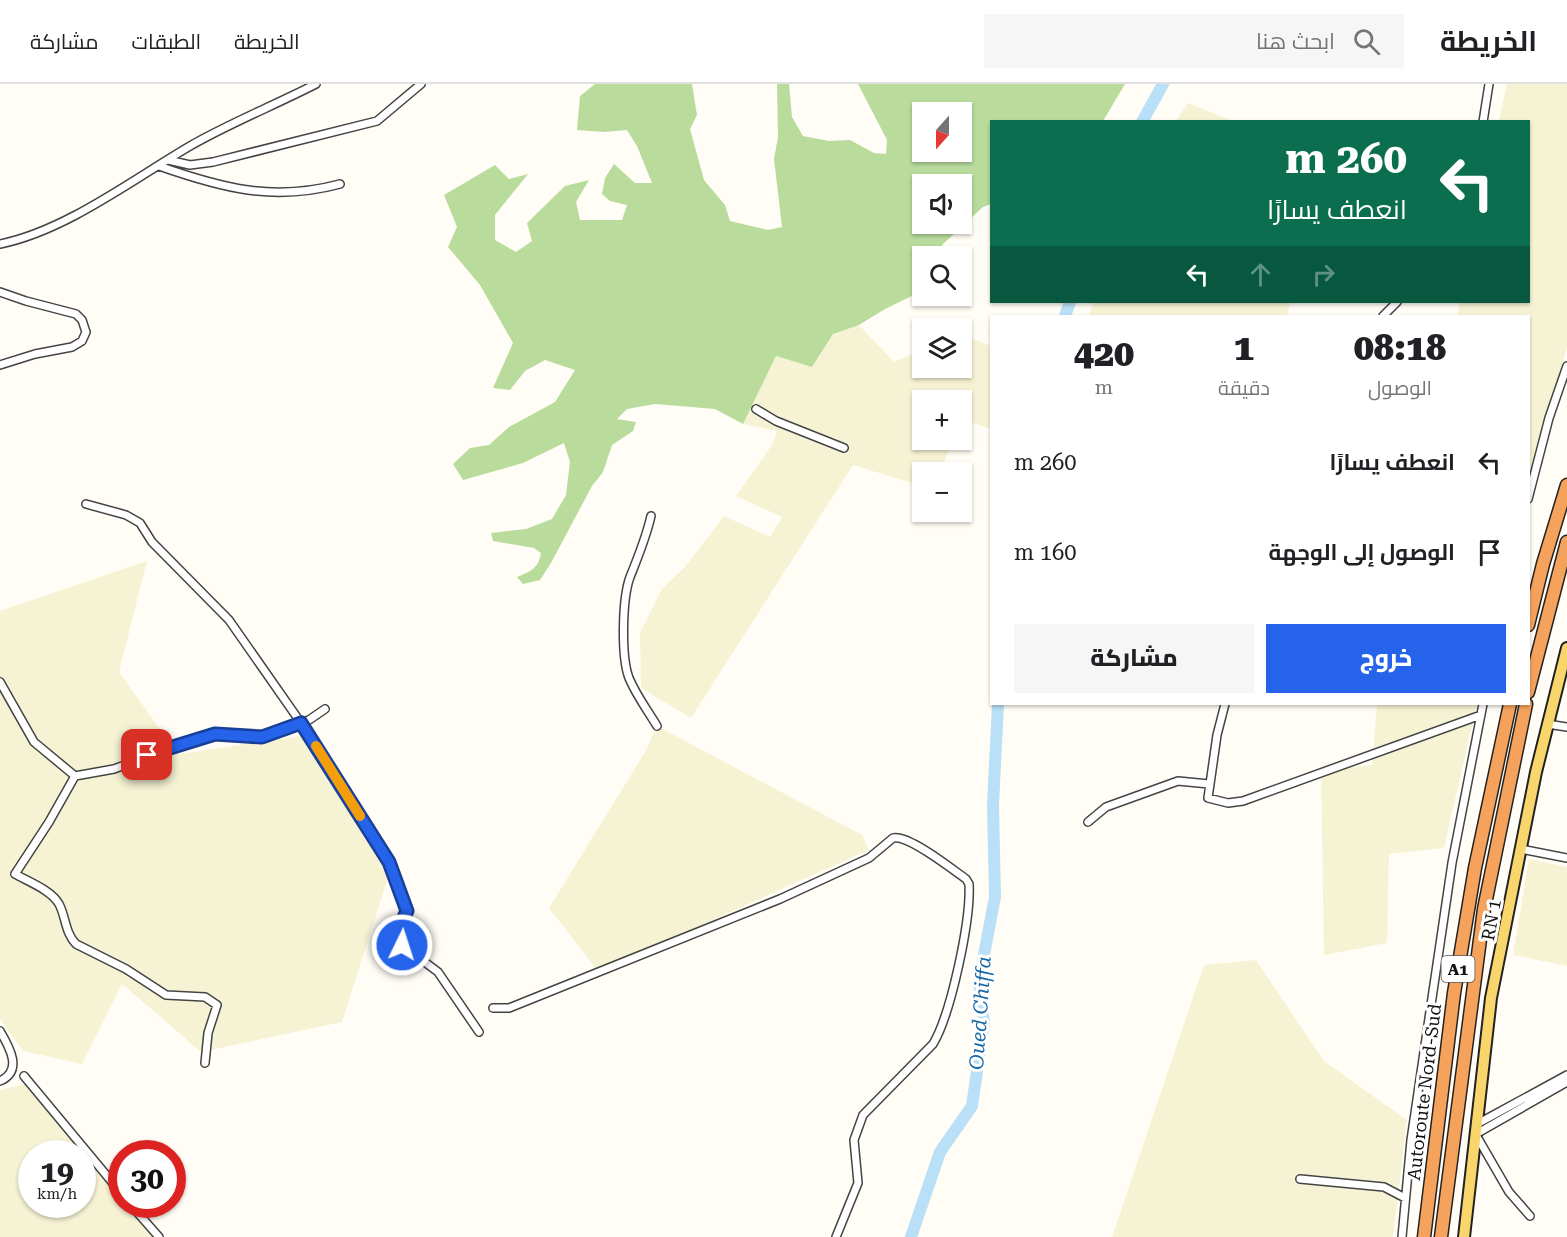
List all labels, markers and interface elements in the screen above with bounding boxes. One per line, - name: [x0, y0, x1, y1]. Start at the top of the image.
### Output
- search box: [984, 14, 1404, 68]
- icon: search: [1350, 25, 1383, 58]
- text: الخريطة: [1440, 25, 1537, 58]
- text: ابحث هنا: [1256, 29, 1335, 54]
- text: مشاركة: [30, 30, 99, 54]
- text: الطبقات: [132, 30, 201, 54]
- text: الخريطة: [234, 30, 300, 54]
- north arrow: [912, 102, 972, 162]
- map controls: [912, 102, 972, 522]
- text: 260 m: [1285, 134, 1407, 183]
- icon: left: [1428, 144, 1506, 222]
- button: sound: [912, 174, 972, 234]
- text: انعطف يسارًا: [1267, 194, 1407, 226]
- button: search: [912, 246, 972, 306]
- icon: left: [1181, 258, 1214, 291]
- icon: ahead: [1244, 258, 1277, 291]
- icon: right: [1307, 258, 1340, 291]
- button: layers: [912, 318, 972, 378]
- text: 1: [1234, 327, 1254, 369]
- text: 08:18: [1354, 327, 1446, 369]
- text: 420: [1074, 333, 1134, 375]
- text: m: [1095, 375, 1113, 399]
- text: دقيقة: [1218, 376, 1270, 400]
- text: الوصول: [1368, 376, 1432, 400]
- button: +: [912, 390, 972, 450]
- icon: left: [1473, 446, 1506, 479]
- text: 260 m: [1014, 450, 1077, 475]
- text: انعطف يسارًا: [1329, 450, 1455, 475]
- button: −: [912, 462, 972, 522]
- icon: arrive: [1473, 536, 1506, 569]
- text: 160 m: [1014, 540, 1077, 565]
- text: الوصول إلى الوجهة: [1269, 540, 1455, 565]
- button: مشاركة: [1014, 624, 1254, 693]
- button: خروج: [1266, 624, 1506, 693]
- pin: [121, 729, 172, 780]
- icon: arrive: [130, 738, 163, 771]
- street label: RN 1: [1477, 898, 1505, 942]
- position arrow: [370, 913, 434, 977]
- water label: Oued Chiffa: [964, 955, 996, 1071]
- road number: A1: [1442, 956, 1474, 982]
- street label: Autoroute Nord-Sud: [1403, 1002, 1445, 1181]
- speed limit sign: 30: [108, 1140, 186, 1218]
- text: 19: [40, 1154, 74, 1189]
- text: km/h: [37, 1185, 77, 1203]

